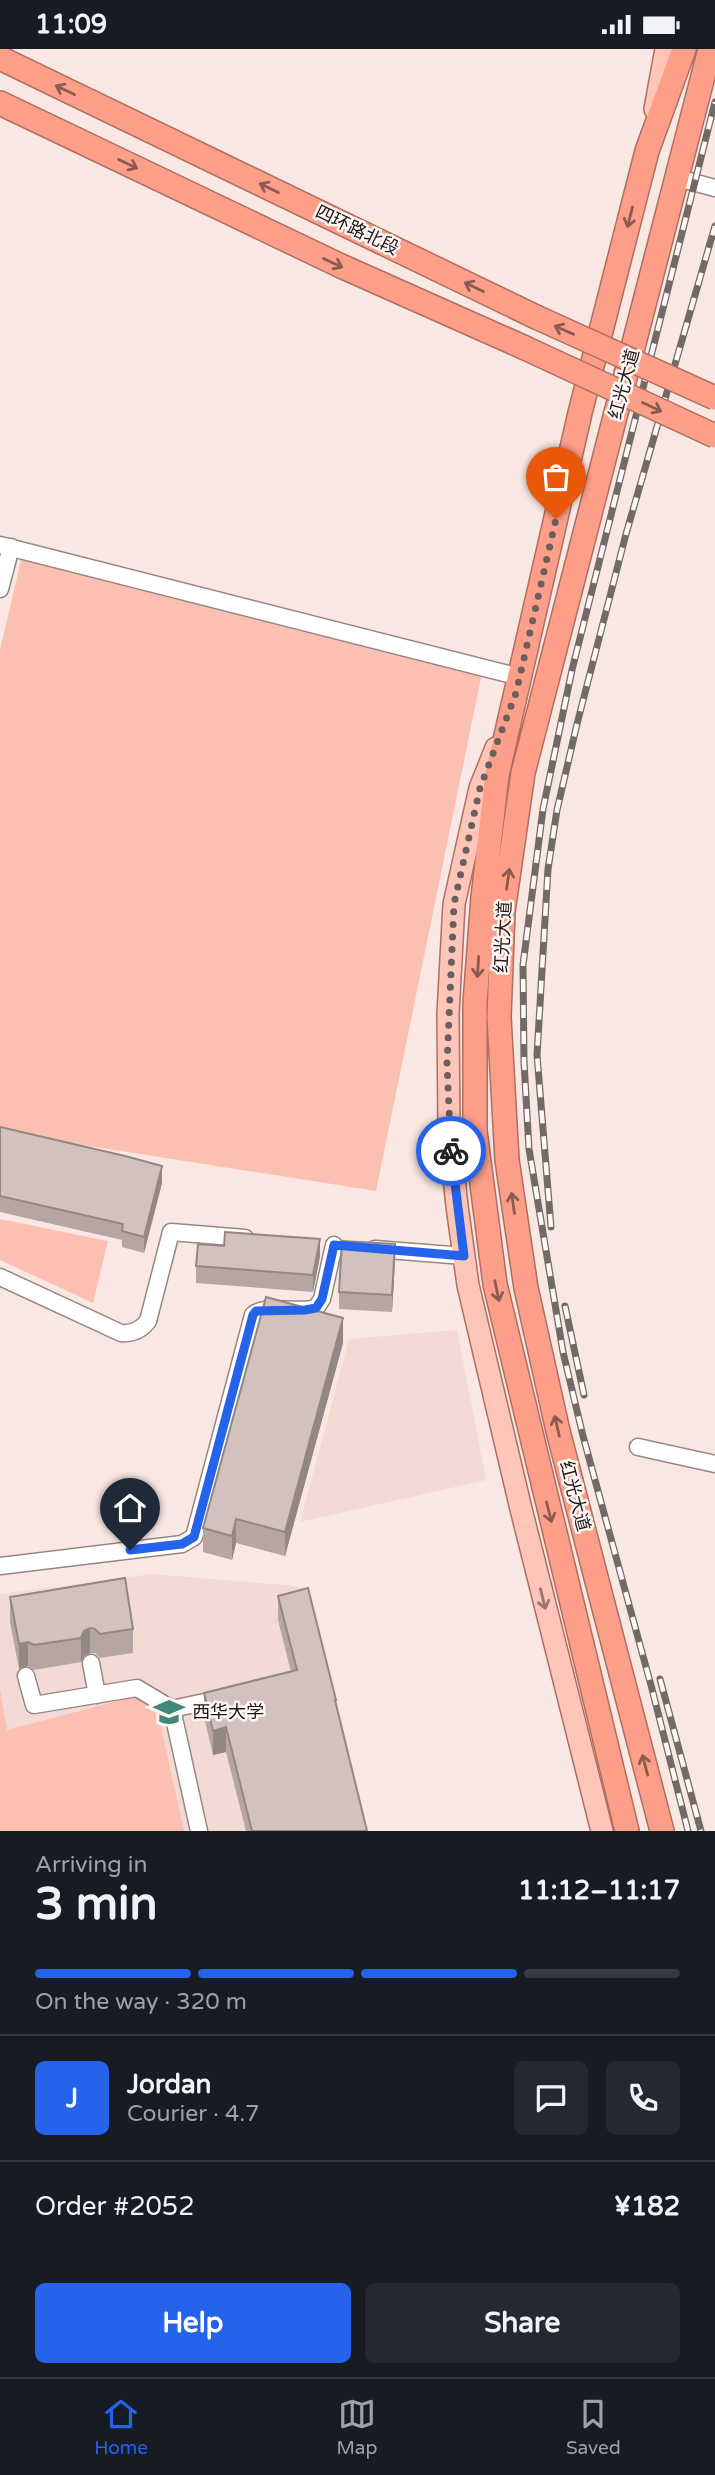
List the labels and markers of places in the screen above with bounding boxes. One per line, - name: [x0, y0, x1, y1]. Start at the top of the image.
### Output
- pin: [526, 447, 586, 519]
- pin: [100, 1478, 160, 1550]
- school or university icon: 西华大学: [152, 1695, 186, 1729]
- place label: 西华大学: [192, 1701, 264, 1723]

